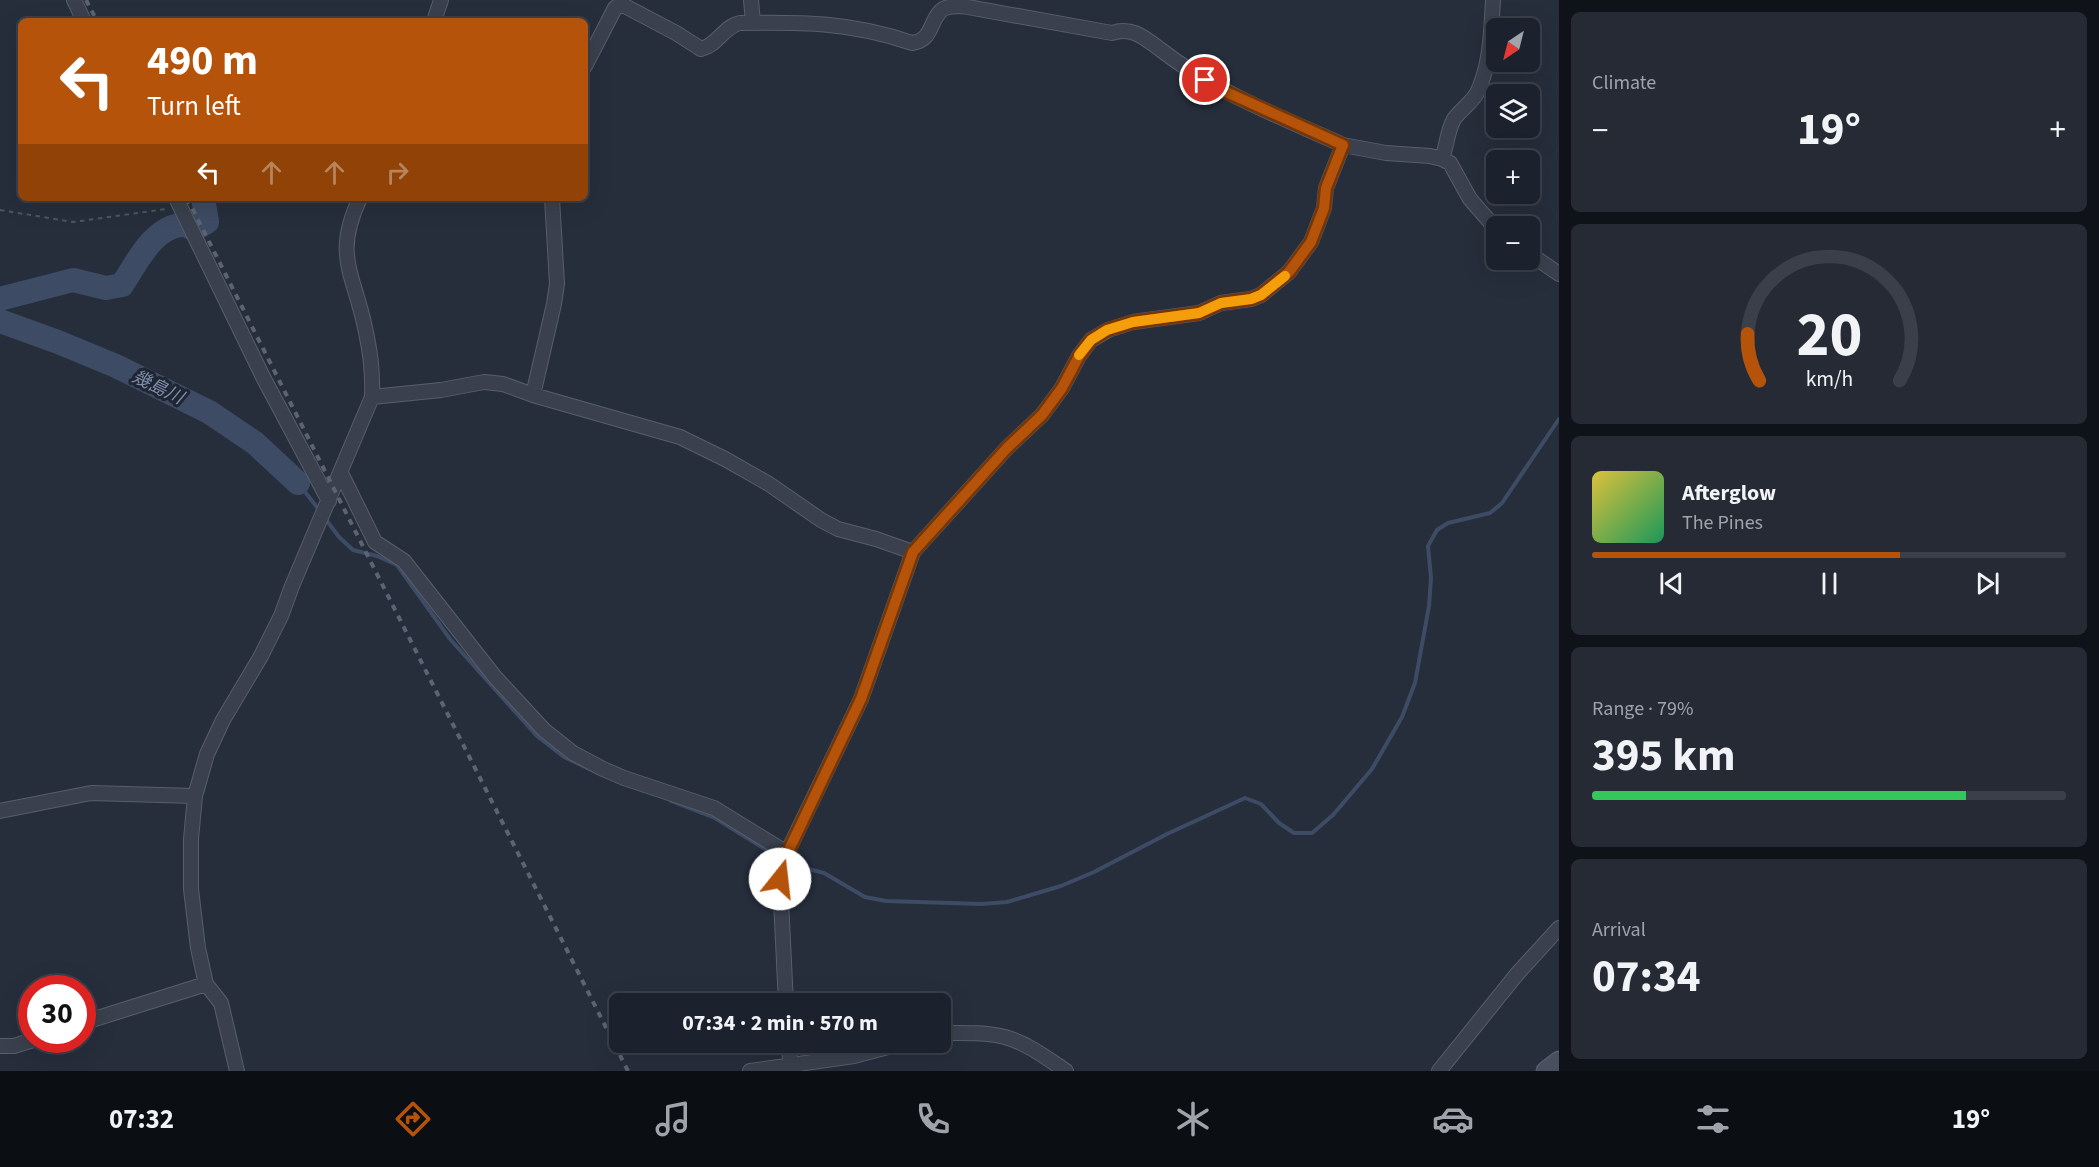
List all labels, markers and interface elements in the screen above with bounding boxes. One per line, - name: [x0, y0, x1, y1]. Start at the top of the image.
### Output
- north arrow: [1486, 18, 1540, 72]
- map controls: [1486, 18, 1540, 270]
- text: 490 m: [147, 31, 258, 91]
- icon: left: [48, 42, 126, 120]
- pin: [1179, 54, 1230, 105]
- icon: arrive: [1188, 63, 1221, 96]
- text: Climate: [1592, 69, 1656, 97]
- button: layers: [1486, 84, 1540, 138]
- text: Turn left: [147, 87, 241, 126]
- text: 19°: [1797, 98, 1861, 162]
- text: −: [1592, 107, 1608, 154]
- text: +: [2050, 107, 2066, 154]
- button: +: [1486, 150, 1540, 204]
- icon: left: [192, 156, 225, 189]
- icon: ahead: [255, 156, 288, 189]
- icon: ahead: [318, 156, 351, 189]
- icon: right: [381, 156, 414, 189]
- button: −: [1486, 216, 1540, 270]
- text: 20: [1796, 291, 1862, 380]
- water label: 幾島川: [128, 364, 189, 411]
- text: km/h: [1805, 364, 1853, 395]
- text: Afterglow: [1682, 477, 1776, 509]
- text: The Pines: [1682, 509, 1763, 537]
- icon: previous: [1655, 567, 1688, 600]
- icon: pause: [1813, 567, 1846, 600]
- icon: next: [1971, 567, 2004, 600]
- text: Range · 79%: [1592, 695, 1693, 723]
- text: 395 km: [1592, 724, 1736, 788]
- position arrow: [748, 847, 812, 911]
- text: Arrival: [1592, 916, 1646, 944]
- text: 07:34: [1592, 945, 1701, 1009]
- speed limit sign: 30: [18, 975, 96, 1053]
- text: 07:34 · 2 min · 570 m: [682, 1007, 878, 1039]
- icon: directions: [392, 1098, 434, 1140]
- icon: music: [652, 1098, 694, 1140]
- icon: phone: [912, 1098, 954, 1140]
- icon: climate: [1172, 1098, 1214, 1140]
- icon: car: [1432, 1098, 1474, 1140]
- icon: filters: [1692, 1098, 1734, 1140]
- text: 07:32: [109, 1100, 174, 1139]
- text: 19°: [1952, 1100, 1990, 1139]

